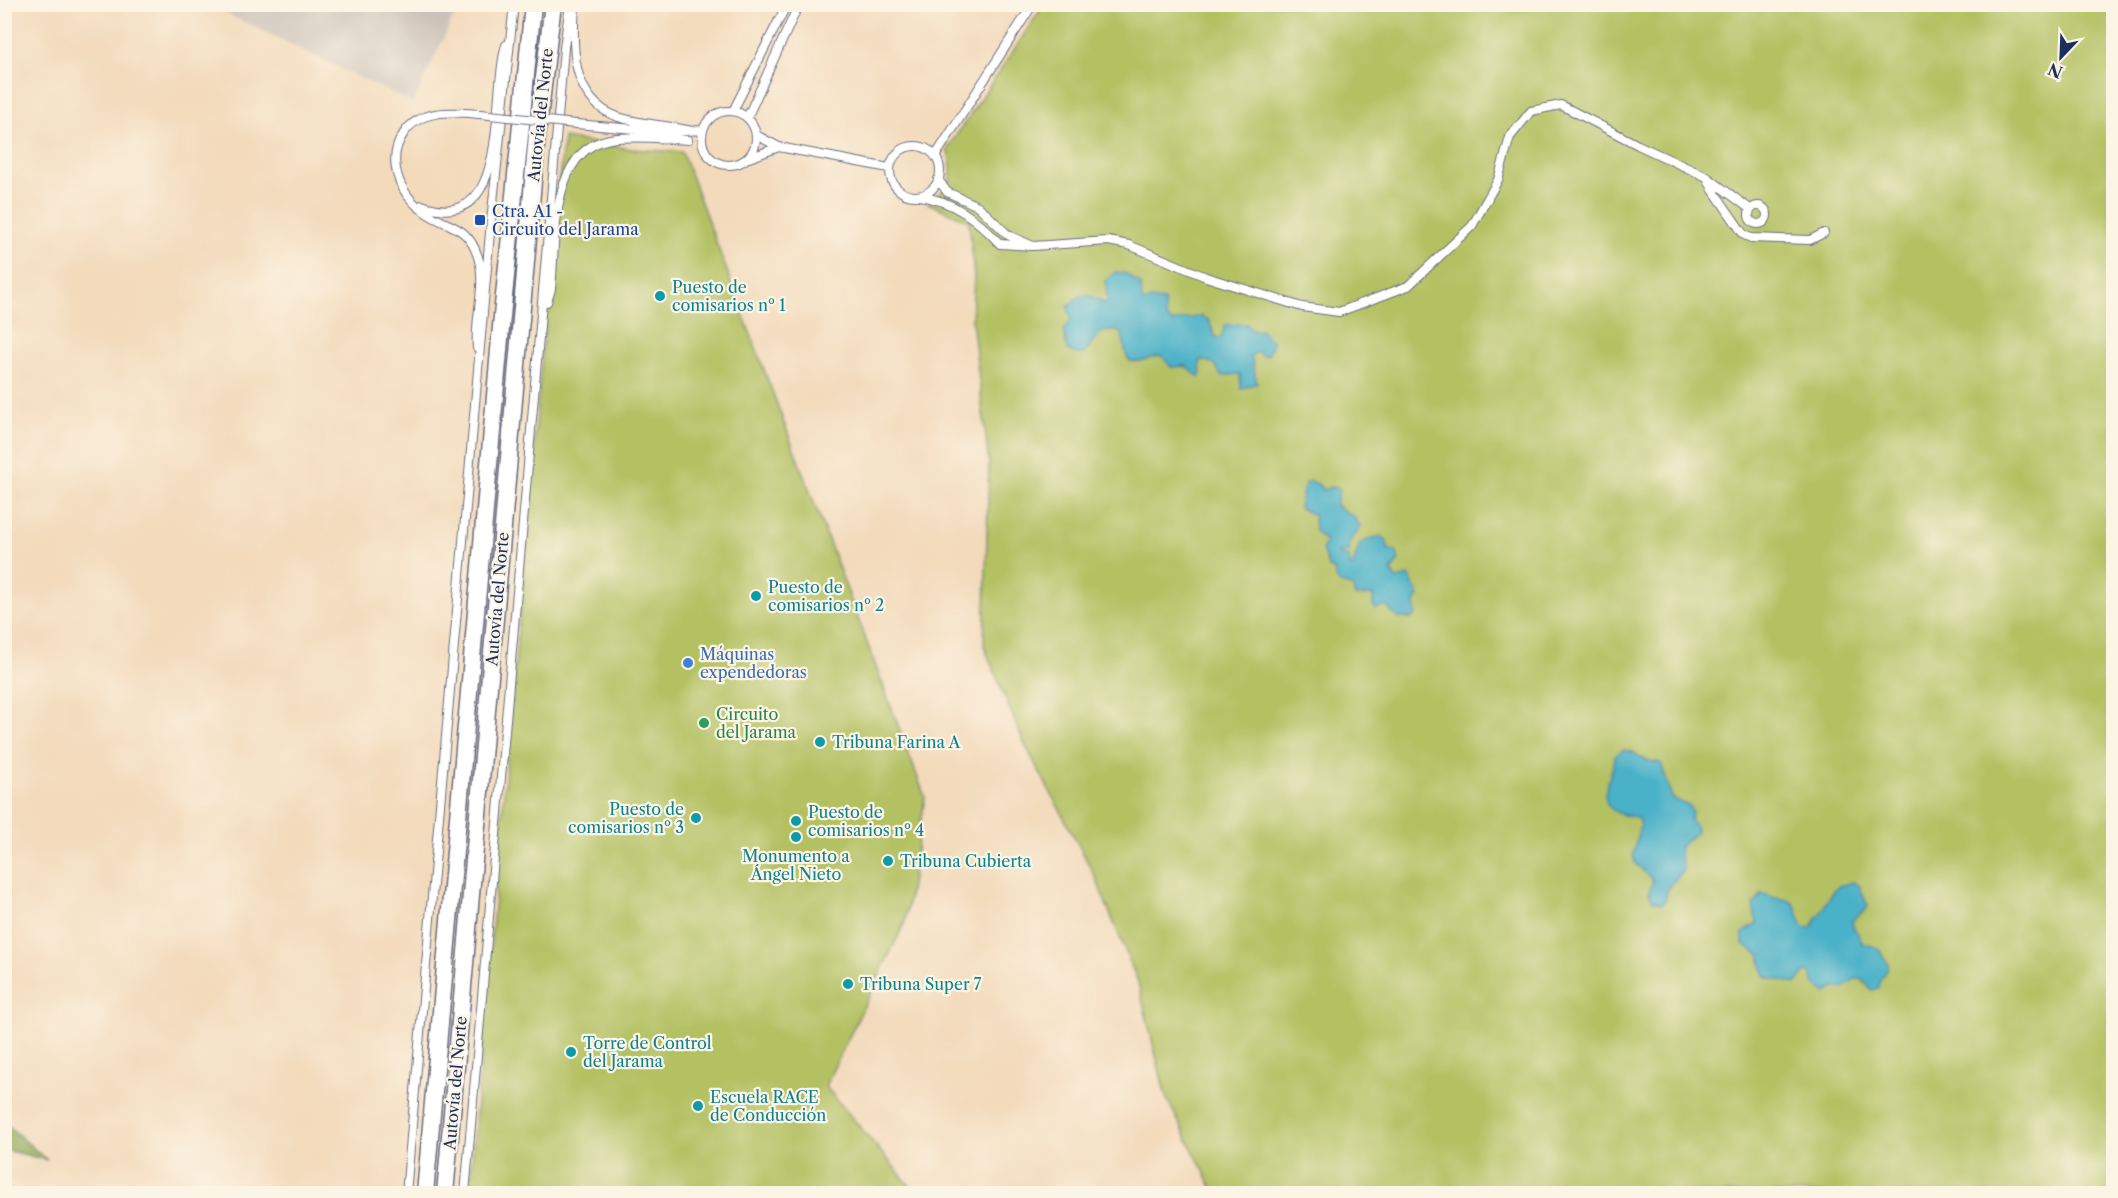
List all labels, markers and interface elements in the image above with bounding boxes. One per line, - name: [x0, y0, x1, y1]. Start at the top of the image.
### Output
- north arrow: [2031, 27, 2091, 87]
- street label: Autovía del Norte: [523, 47, 557, 184]
- text: N: [2045, 59, 2065, 83]
- place label: Ctra. A1 - Circuito del Jarama: [492, 201, 639, 239]
- marker: Ctra. A1 - Circuito del Jarama: [473, 213, 487, 227]
- place label: Puesto de comisarios nº 1: [672, 277, 786, 315]
- marker: Puesto de comisarios nº 1: [653, 289, 667, 303]
- street label: Autovía del Norte: [481, 531, 513, 668]
- place label: Puesto de comisarios nº 2: [768, 577, 884, 615]
- marker: Puesto de comisarios nº 2: [749, 589, 763, 603]
- place label: Máquinas expendedoras: [700, 644, 807, 682]
- marker: Máquinas expendedoras: [681, 656, 695, 670]
- place label: Circuito del Jarama: [716, 704, 797, 742]
- marker: Circuito del Jarama: [697, 716, 711, 730]
- place label: Tribuna Farina A: [832, 732, 961, 752]
- marker: Tribuna Farina A: [813, 735, 827, 749]
- place label: Puesto de comisarios nº 3: [568, 799, 684, 837]
- place label: Puesto de comisarios nº 4: [808, 802, 924, 840]
- marker: Puesto de comisarios nº 3: [689, 811, 703, 825]
- marker: Puesto de comisarios nº 4: [789, 814, 803, 828]
- marker: Monumento a Ángel Nieto: [789, 830, 803, 844]
- place label: Monumento a Ángel Nieto: [742, 846, 850, 884]
- place label: Tribuna Cubierta: [900, 851, 1032, 871]
- marker: Tribuna Cubierta: [881, 854, 895, 868]
- place label: Tribuna Super 7: [860, 974, 982, 994]
- marker: Tribuna Super 7: [841, 977, 855, 991]
- street label: Autovía del Norte: [439, 1015, 471, 1152]
- place label: Torre de Control del Jarama: [583, 1033, 712, 1071]
- marker: Torre de Control del Jarama: [564, 1045, 578, 1059]
- place label: Escuela RACE de Conducción: [710, 1087, 826, 1125]
- marker: Escuela RACE de Conducción: [691, 1099, 705, 1113]

